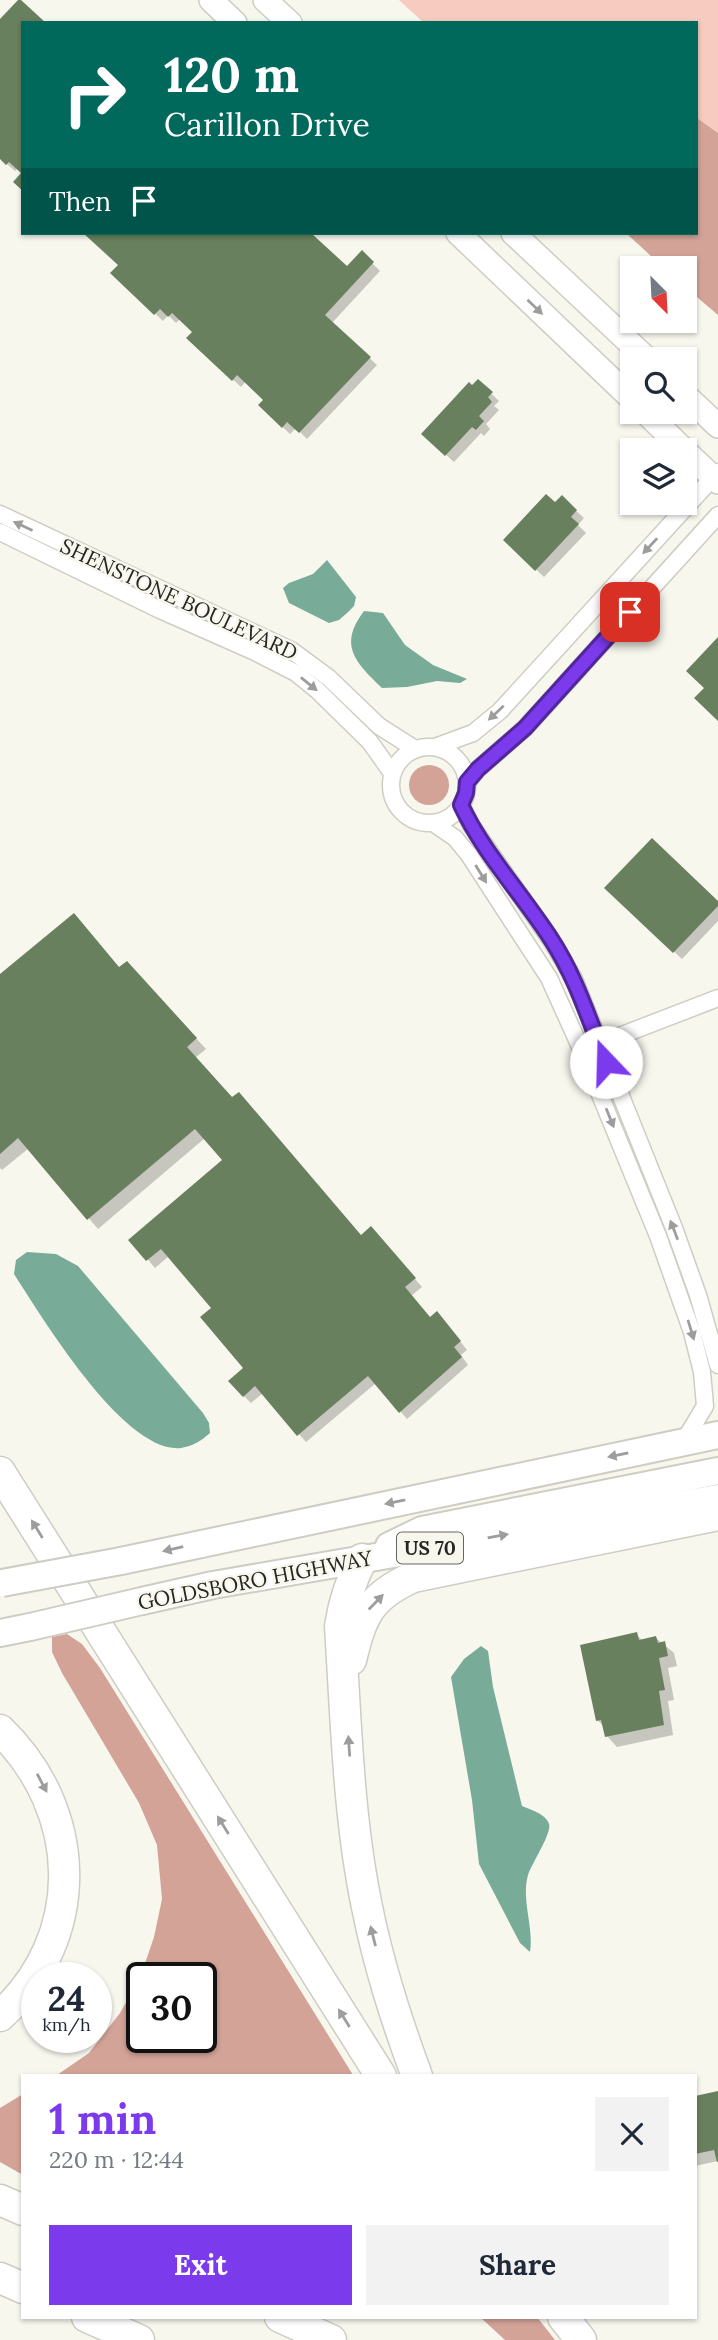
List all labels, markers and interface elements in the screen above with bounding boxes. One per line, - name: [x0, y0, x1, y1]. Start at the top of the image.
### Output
- text: 120 m: [164, 43, 299, 105]
- icon: right: [49, 49, 140, 140]
- text: Carillon Drive: [164, 104, 370, 145]
- icon: arrive: [125, 182, 163, 220]
- text: Then: [49, 185, 111, 218]
- north arrow: [620, 256, 696, 332]
- map controls: [620, 256, 697, 515]
- one-way arrow: [527, 298, 544, 315]
- button: search: [620, 347, 697, 424]
- button: layers: [620, 438, 697, 515]
- one-way arrow: [13, 520, 33, 531]
- street label: SHENSTONE BOULEVARD: [56, 532, 302, 666]
- one-way arrow: [643, 537, 659, 554]
- pin: [600, 582, 660, 642]
- icon: arrive: [611, 593, 649, 631]
- one-way arrow: [300, 676, 317, 691]
- one-way arrow: [487, 705, 505, 721]
- one-way arrow: [474, 865, 487, 884]
- position arrow: [569, 1025, 643, 1099]
- one-way arrow: [605, 1107, 616, 1128]
- one-way arrow: [669, 1220, 680, 1241]
- one-way arrow: [686, 1320, 696, 1341]
- one-way arrow: [607, 1450, 629, 1461]
- one-way arrow: [384, 1496, 406, 1507]
- one-way arrow: [30, 1519, 43, 1539]
- one-way arrow: [488, 1530, 510, 1541]
- road number: US 70: [397, 1532, 463, 1564]
- street label: GOLDSBORO HIGHWAY: [136, 1544, 375, 1616]
- one-way arrow: [161, 1544, 183, 1555]
- one-way arrow: [367, 1593, 384, 1610]
- one-way arrow: [343, 1734, 354, 1756]
- one-way arrow: [35, 1774, 47, 1794]
- one-way arrow: [216, 1816, 229, 1835]
- one-way arrow: [368, 1925, 379, 1947]
- speed limit sign: 30: [126, 1962, 217, 2053]
- text: 24: [48, 1976, 85, 2021]
- one-way arrow: [338, 2008, 351, 2027]
- text: km/h: [42, 2013, 91, 2036]
- text: 1 min: [49, 2092, 156, 2146]
- button: close: [595, 2097, 669, 2171]
- text: 220 m · 12:44: [49, 2145, 184, 2174]
- button: Exit: [49, 2225, 352, 2305]
- button: Share: [366, 2225, 669, 2305]

